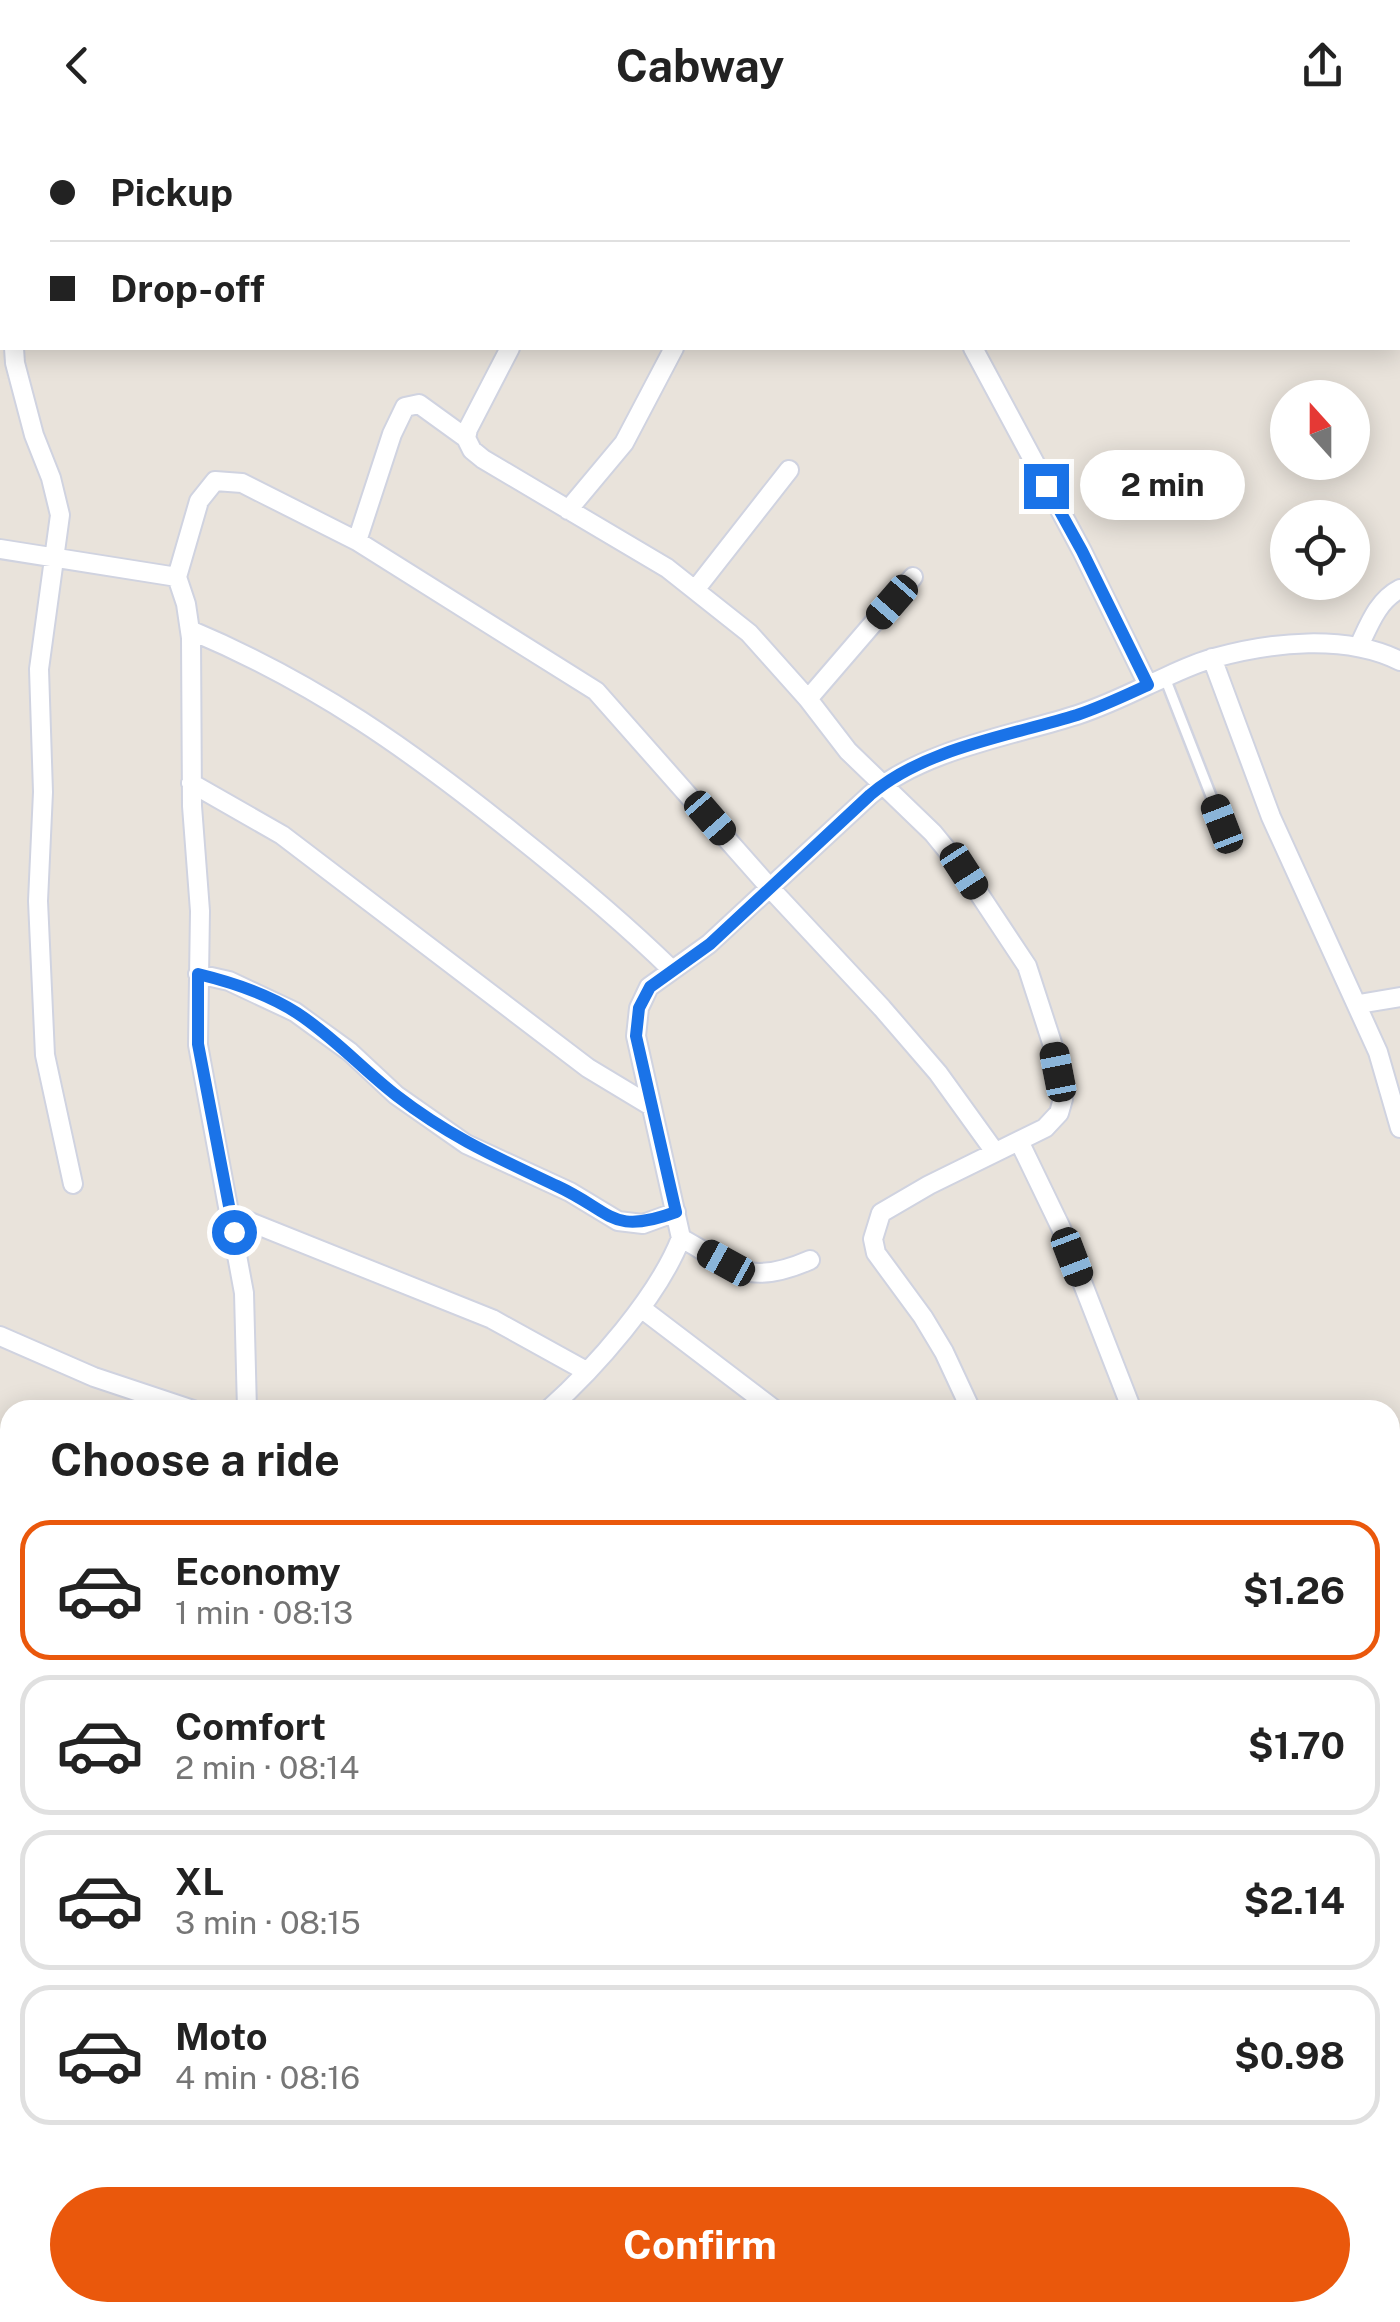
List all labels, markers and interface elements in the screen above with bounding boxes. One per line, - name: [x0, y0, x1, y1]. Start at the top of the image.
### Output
- icon: back: [50, 38, 105, 93]
- icon: share: [1295, 38, 1350, 93]
- text: Cabway: [616, 39, 784, 92]
- text: Pickup: [110, 170, 233, 215]
- text: Drop-off: [110, 266, 265, 311]
- north arrow: [1270, 380, 1370, 480]
- map controls: [1270, 380, 1370, 600]
- callout: 2 min: [1081, 451, 1246, 521]
- route end: [1024, 464, 1069, 509]
- text: 2 min: [1121, 466, 1204, 503]
- button: locate: [1270, 500, 1370, 600]
- car: [861, 570, 923, 634]
- car: [679, 786, 741, 850]
- car: [1197, 791, 1247, 857]
- car: [935, 838, 993, 904]
- car: [1038, 1040, 1078, 1104]
- route start: [212, 1210, 257, 1255]
- car: [1047, 1224, 1097, 1290]
- car: [692, 1235, 760, 1291]
- text: Choose a ride: [50, 1433, 340, 1486]
- icon: car: [55, 1545, 145, 1635]
- text: Economy: [175, 1549, 341, 1594]
- text: $1.26: [1243, 1568, 1345, 1613]
- text: 1 min · 08:13: [175, 1594, 353, 1631]
- icon: car: [55, 1700, 145, 1790]
- text: Comfort: [175, 1704, 326, 1749]
- text: $1.70: [1248, 1723, 1345, 1768]
- text: 2 min · 08:14: [175, 1749, 359, 1786]
- icon: car: [55, 1855, 145, 1945]
- text: XL: [175, 1859, 224, 1904]
- text: $2.14: [1244, 1878, 1345, 1923]
- text: 3 min · 08:15: [175, 1904, 361, 1941]
- icon: car: [55, 2010, 145, 2100]
- text: Moto: [175, 2014, 268, 2059]
- text: $0.98: [1234, 2033, 1345, 2078]
- text: 4 min · 08:16: [175, 2059, 360, 2096]
- button: Confirm: [50, 2187, 1350, 2302]

